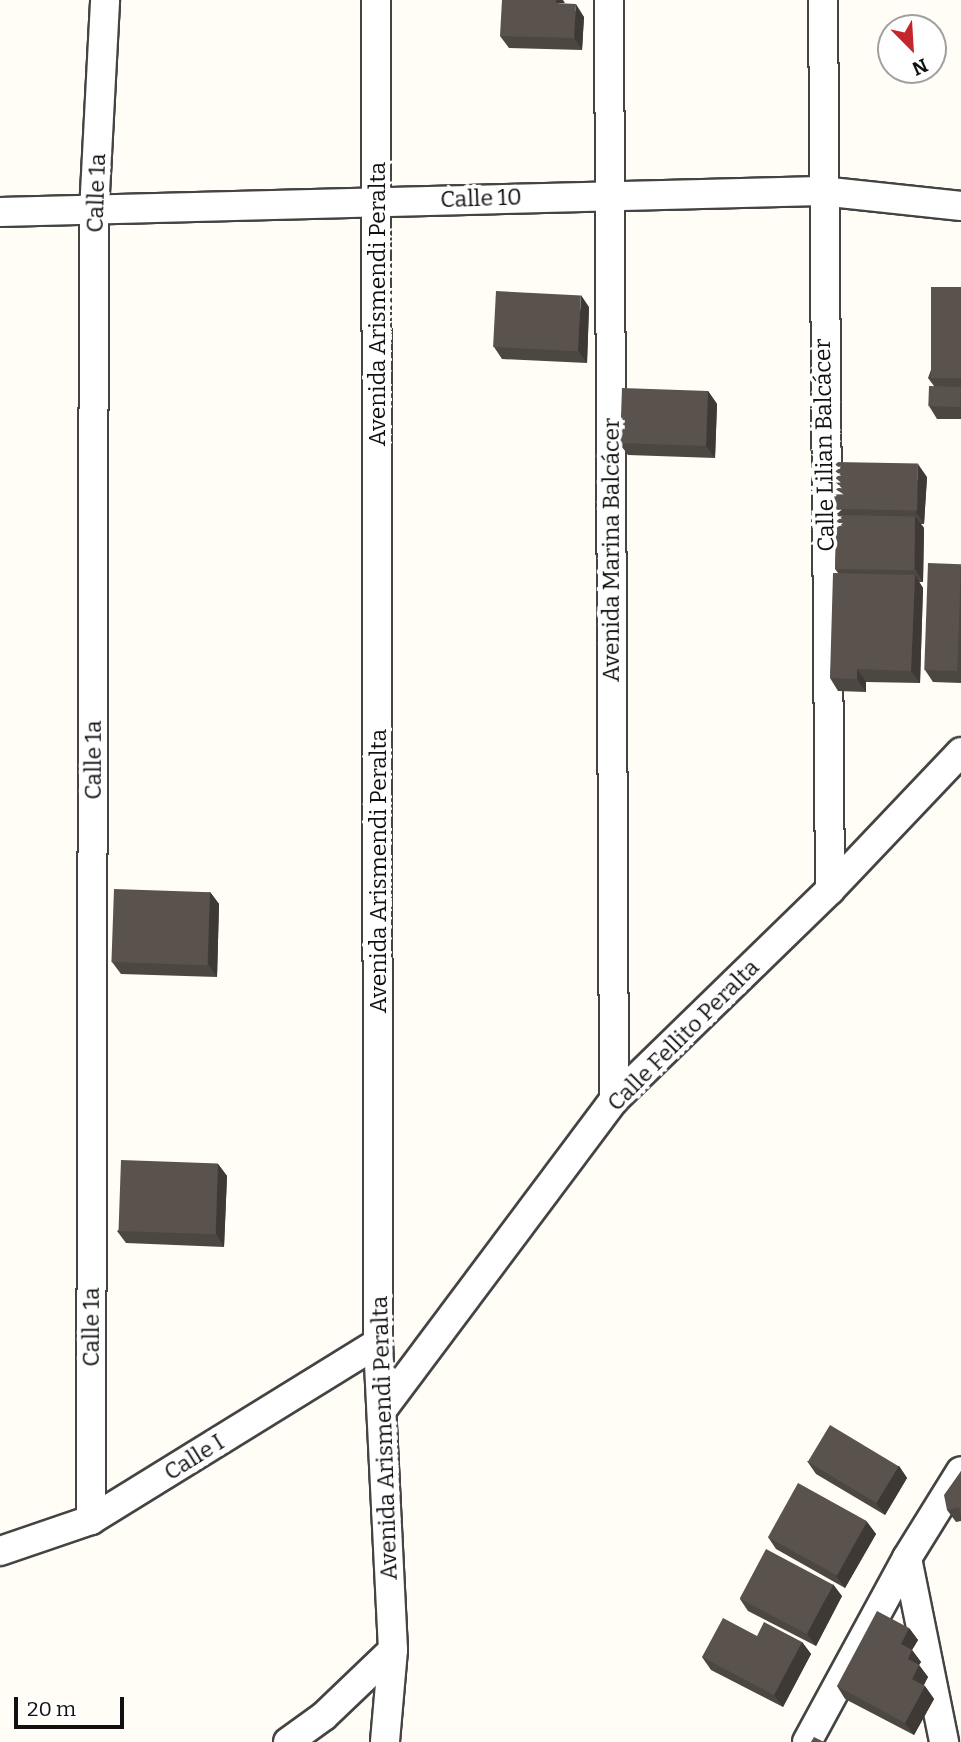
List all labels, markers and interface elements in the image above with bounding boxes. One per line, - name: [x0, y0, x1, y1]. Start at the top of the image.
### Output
- north arrow: [877, 14, 947, 84]
- text: N: [909, 53, 931, 80]
- street label: Calle 1a: [81, 153, 111, 233]
- street label: Avenida Arismendi Peralta: [363, 162, 391, 446]
- street label: Calle 10: [440, 183, 522, 213]
- street label: Calle Lilian Balcácer: [808, 338, 840, 552]
- street label: Avenida Marina Balcácer: [597, 418, 625, 682]
- street label: Calle 1a: [79, 720, 107, 800]
- street label: Avenida Arismendi Peralta: [364, 729, 392, 1013]
- street label: Calle Fellito Peralta: [601, 953, 765, 1117]
- street label: Calle 1a: [77, 1287, 105, 1367]
- street label: Avenida Arismendi Peralta: [365, 1295, 403, 1581]
- street label: Calle I: [159, 1428, 229, 1486]
- scale bar: [18, 1682, 128, 1726]
- text: 20 m: [27, 1696, 76, 1722]

